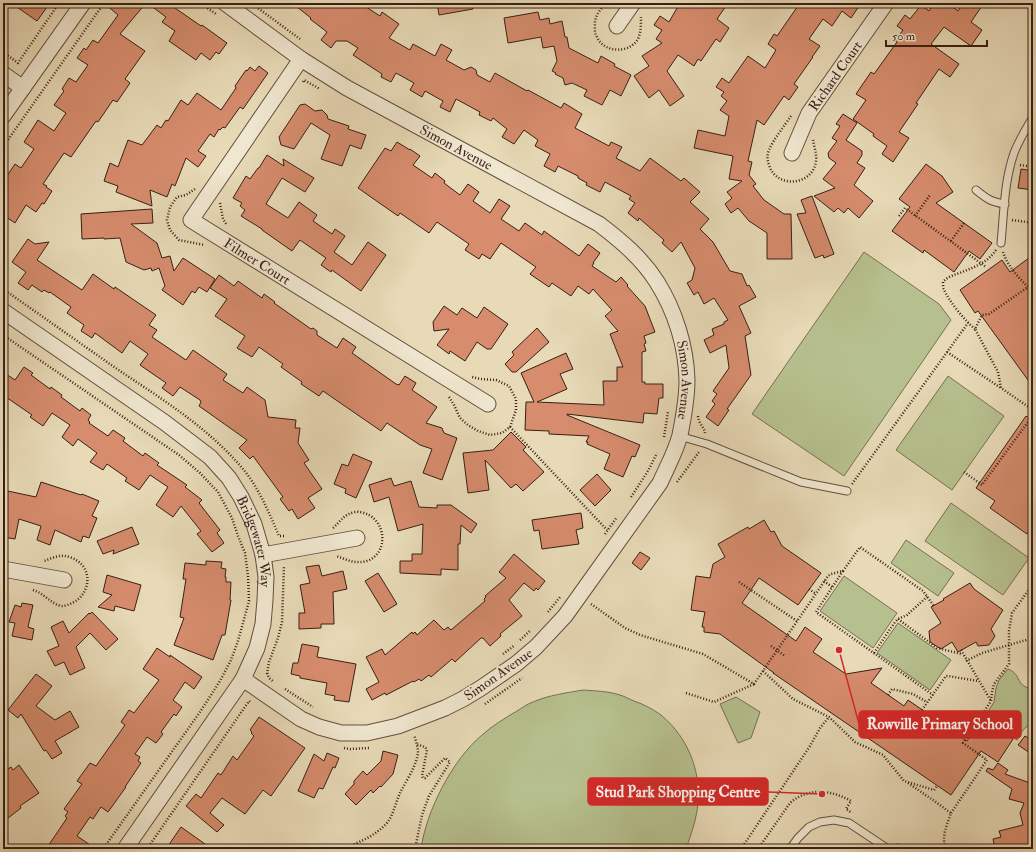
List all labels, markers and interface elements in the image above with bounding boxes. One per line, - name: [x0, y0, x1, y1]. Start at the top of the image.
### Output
- scale bar: [886, 22, 987, 48]
- text: 50 m: [892, 29, 916, 44]
- street label: Richard Court: [805, 37, 866, 114]
- street label: Simon Avenue: [417, 121, 495, 174]
- street label: Filmer Court: [221, 235, 294, 289]
- street label: Simon Avenue: [673, 339, 695, 421]
- street label: Bridgewater Way: [233, 493, 274, 588]
- street label: Simon Avenue: [461, 645, 536, 704]
- callout: Rowville Primary School: [859, 711, 1021, 738]
- text: Rowville Primary School: [867, 715, 1013, 735]
- callout: Stud Park Shopping Centre: [588, 778, 768, 805]
- text: Stud Park Shopping Centre: [596, 783, 761, 803]

